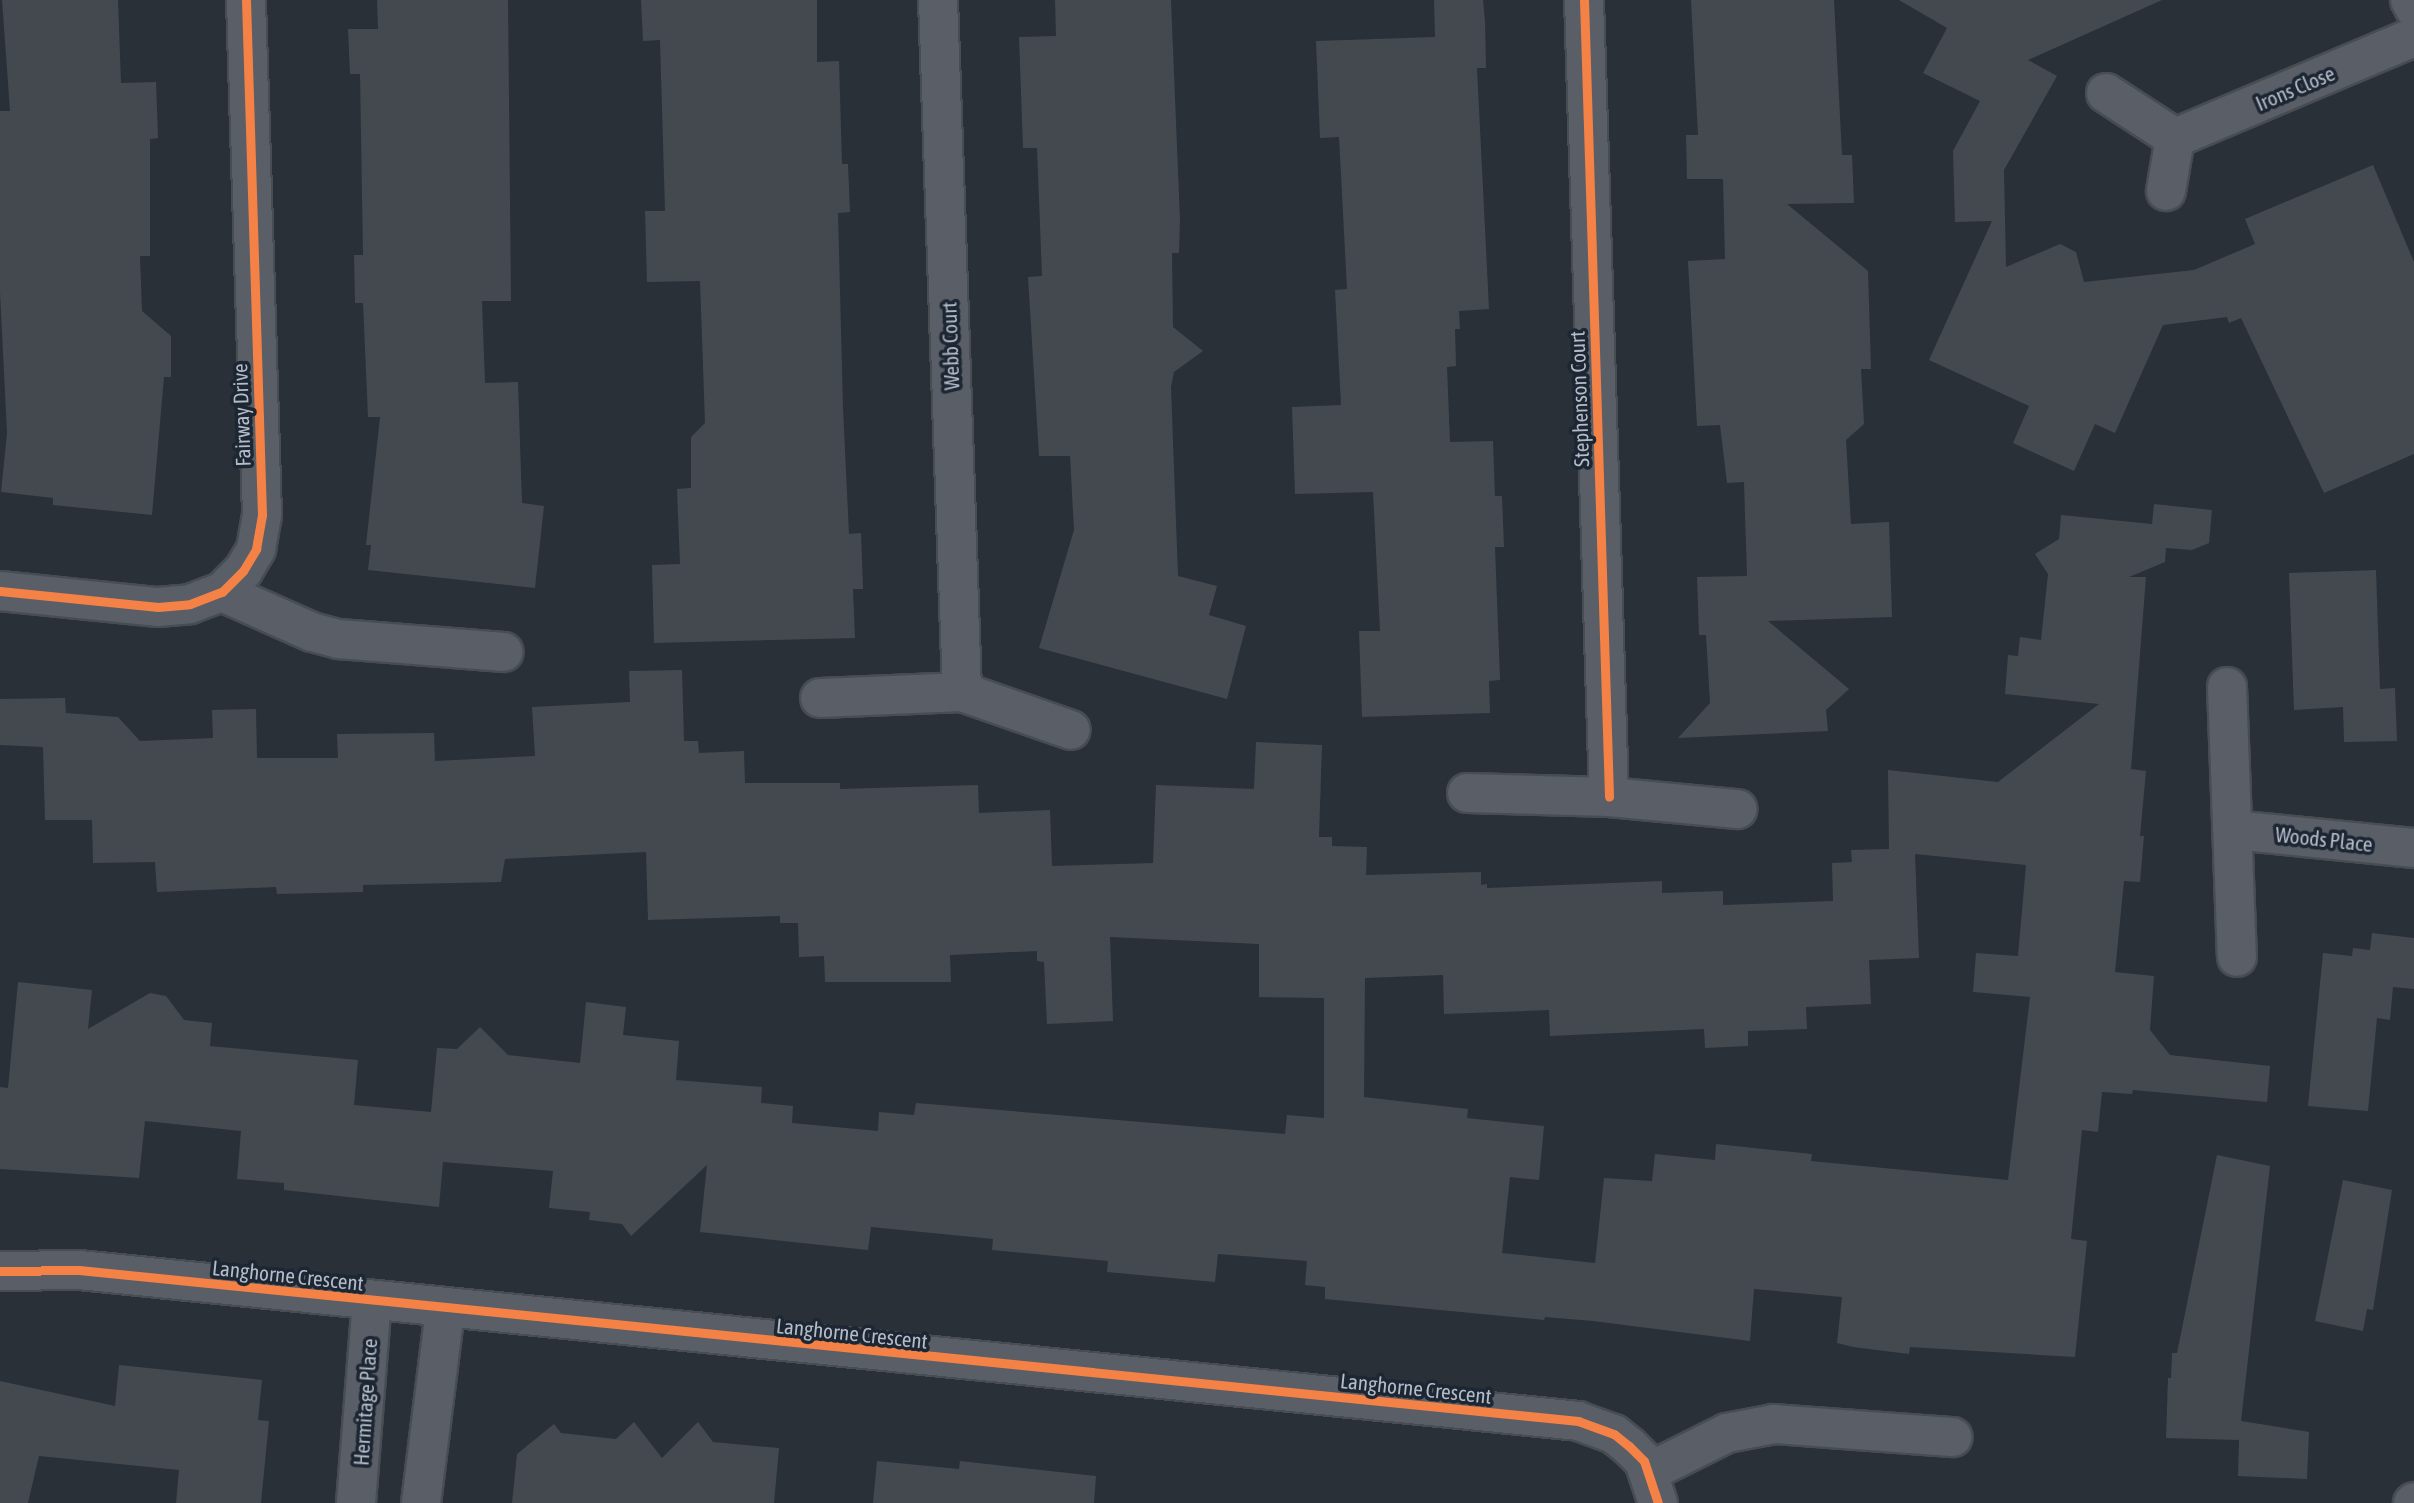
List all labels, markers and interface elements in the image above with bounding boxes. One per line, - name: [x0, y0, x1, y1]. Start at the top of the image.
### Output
- street label: Irons Close: [2252, 60, 2338, 116]
- street label: Webb Court: [936, 301, 964, 391]
- street label: Stephenson Court: [1564, 331, 1594, 467]
- street label: Fairway Drive: [227, 363, 255, 467]
- street label: Woods Place: [2274, 821, 2374, 857]
- street label: Langhorne Crescent: [211, 1255, 365, 1295]
- street label: Langhorne Crescent: [775, 1313, 929, 1353]
- street label: Hermitage Place: [348, 1337, 382, 1467]
- street label: Langhorne Crescent: [1339, 1368, 1493, 1408]

